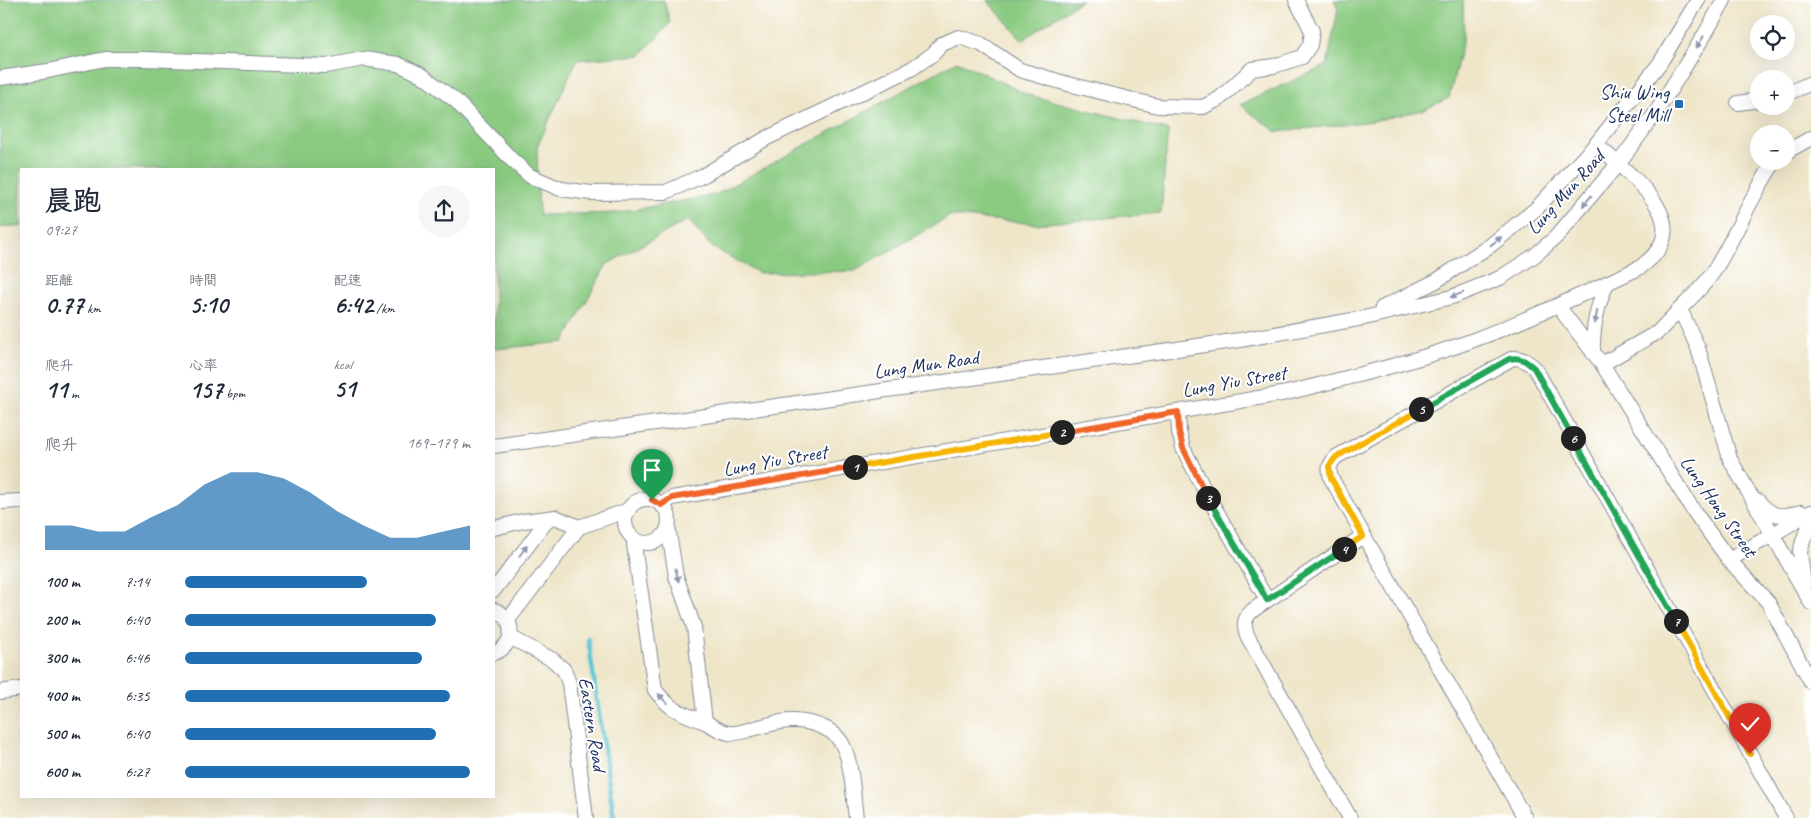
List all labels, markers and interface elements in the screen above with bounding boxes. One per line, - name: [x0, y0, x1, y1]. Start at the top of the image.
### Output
- map controls: [1750, 15, 1795, 170]
- button: locate: [1750, 15, 1795, 60]
- one-way arrow: [1695, 36, 1704, 49]
- button: +: [1750, 70, 1795, 115]
- place label: Shiu Wing Steel Mill: [1599, 80, 1673, 128]
- marker: Shiu Wing Steel Mill: [1673, 98, 1685, 110]
- button: −: [1750, 125, 1795, 170]
- street label: Lung Mun Road: [1521, 143, 1612, 240]
- text: 晨跑: [45, 183, 101, 218]
- button: share: [418, 185, 470, 237]
- one-way arrow: [1581, 195, 1592, 208]
- text: 09:27: [45, 220, 77, 240]
- one-way arrow: [1489, 235, 1502, 246]
- text: 距離: [45, 272, 73, 289]
- text: 時間: [189, 272, 217, 289]
- text: 配速: [334, 272, 362, 289]
- text: 0.77: [45, 289, 84, 321]
- text: 5:10: [189, 289, 228, 321]
- text: 6:42: [334, 289, 373, 321]
- one-way arrow: [1449, 291, 1464, 299]
- text: km: [84, 300, 101, 317]
- text: /km: [373, 300, 395, 317]
- one-way arrow: [1591, 309, 1599, 325]
- street label: Lung Mun Road: [872, 344, 983, 384]
- text: kcal: [334, 356, 352, 373]
- text: 爬升: [45, 357, 73, 374]
- text: 心率: [189, 357, 217, 374]
- street label: Lung Yiu Street: [1180, 359, 1291, 403]
- text: 51: [334, 373, 356, 405]
- text: 11: [45, 374, 68, 406]
- text: 157: [189, 374, 223, 406]
- text: m: [68, 385, 79, 402]
- text: bpm: [223, 385, 245, 402]
- pin: 5: [1408, 396, 1434, 422]
- text: 5: [1418, 401, 1425, 418]
- pin: 2: [1050, 420, 1074, 444]
- text: 2: [1059, 424, 1066, 441]
- pin: 6: [1560, 426, 1586, 450]
- text: 6: [1570, 430, 1577, 447]
- text: 169–179 m: [407, 433, 470, 453]
- text: 爬升: [45, 435, 77, 455]
- street label: Lung Yiu Street: [721, 438, 832, 482]
- pin: [631, 449, 673, 500]
- street label: Lung Hong Street: [1674, 451, 1764, 564]
- pin: 1: [842, 454, 868, 480]
- icon: arrive: [638, 456, 666, 484]
- text: 1: [852, 459, 859, 476]
- pin: 3: [1196, 486, 1220, 510]
- text: 3: [1205, 490, 1212, 507]
- pin: 4: [1332, 536, 1356, 562]
- text: 4: [1341, 541, 1348, 558]
- one-way arrow: [518, 544, 528, 558]
- one-way arrow: [673, 568, 681, 583]
- text: 100 m: [45, 572, 80, 592]
- text: 7:14: [125, 572, 150, 592]
- pin: 7: [1664, 608, 1688, 634]
- text: 200 m: [45, 610, 80, 630]
- text: 6:40: [125, 610, 150, 630]
- text: 7: [1673, 613, 1680, 630]
- text: 300 m: [45, 648, 80, 668]
- text: 6:46: [125, 648, 150, 668]
- street label: Eastern Road: [573, 675, 613, 776]
- text: 400 m: [45, 686, 80, 706]
- text: 6:35: [125, 686, 150, 706]
- one-way arrow: [657, 694, 669, 706]
- pin: [1729, 703, 1771, 754]
- icon: check: [1736, 710, 1764, 738]
- text: 500 m: [45, 724, 79, 744]
- text: 6:40: [125, 724, 150, 744]
- text: 600 m: [45, 762, 80, 782]
- text: 6:27: [125, 762, 150, 782]

